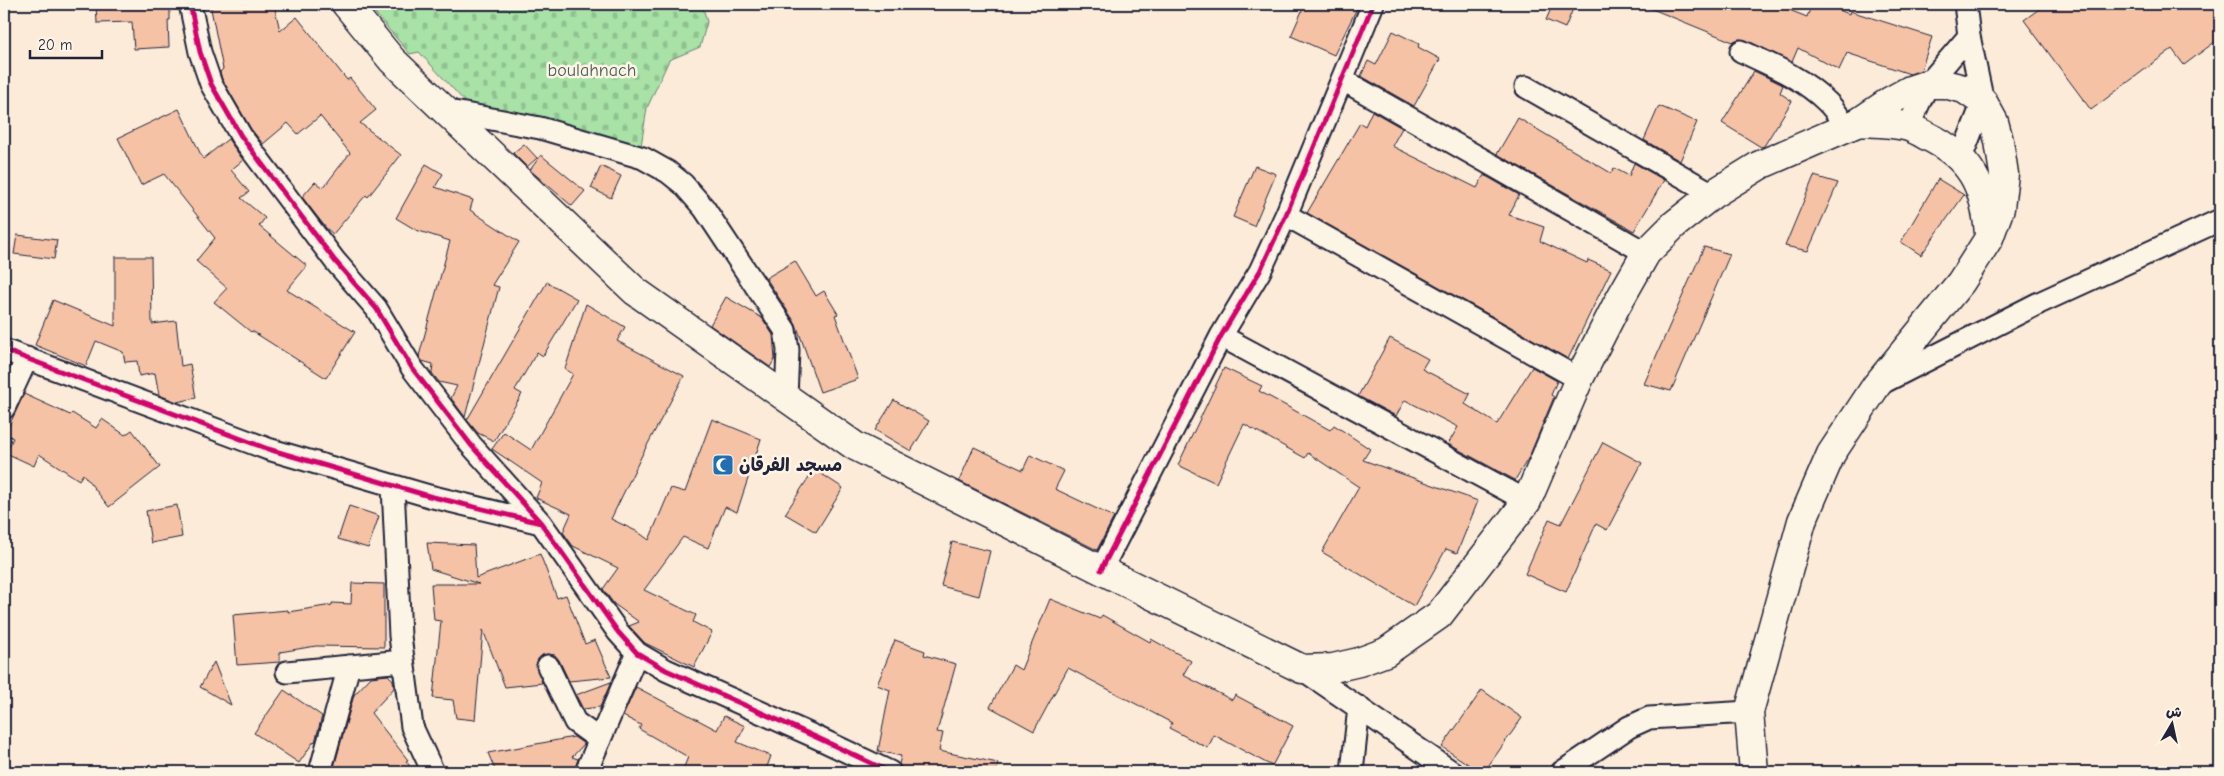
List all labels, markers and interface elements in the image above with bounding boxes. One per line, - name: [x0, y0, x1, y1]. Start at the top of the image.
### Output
- scale bar: [30, 28, 102, 60]
- text: 20 m: [38, 36, 72, 54]
- park label: boulahnach: [548, 60, 636, 81]
- mosque icon: مسجد الفرقان: [711, 453, 735, 477]
- place label: مسجد الفرقان: [739, 455, 842, 476]
- north arrow: [2146, 698, 2196, 748]
- text: ش: [2165, 702, 2183, 721]

